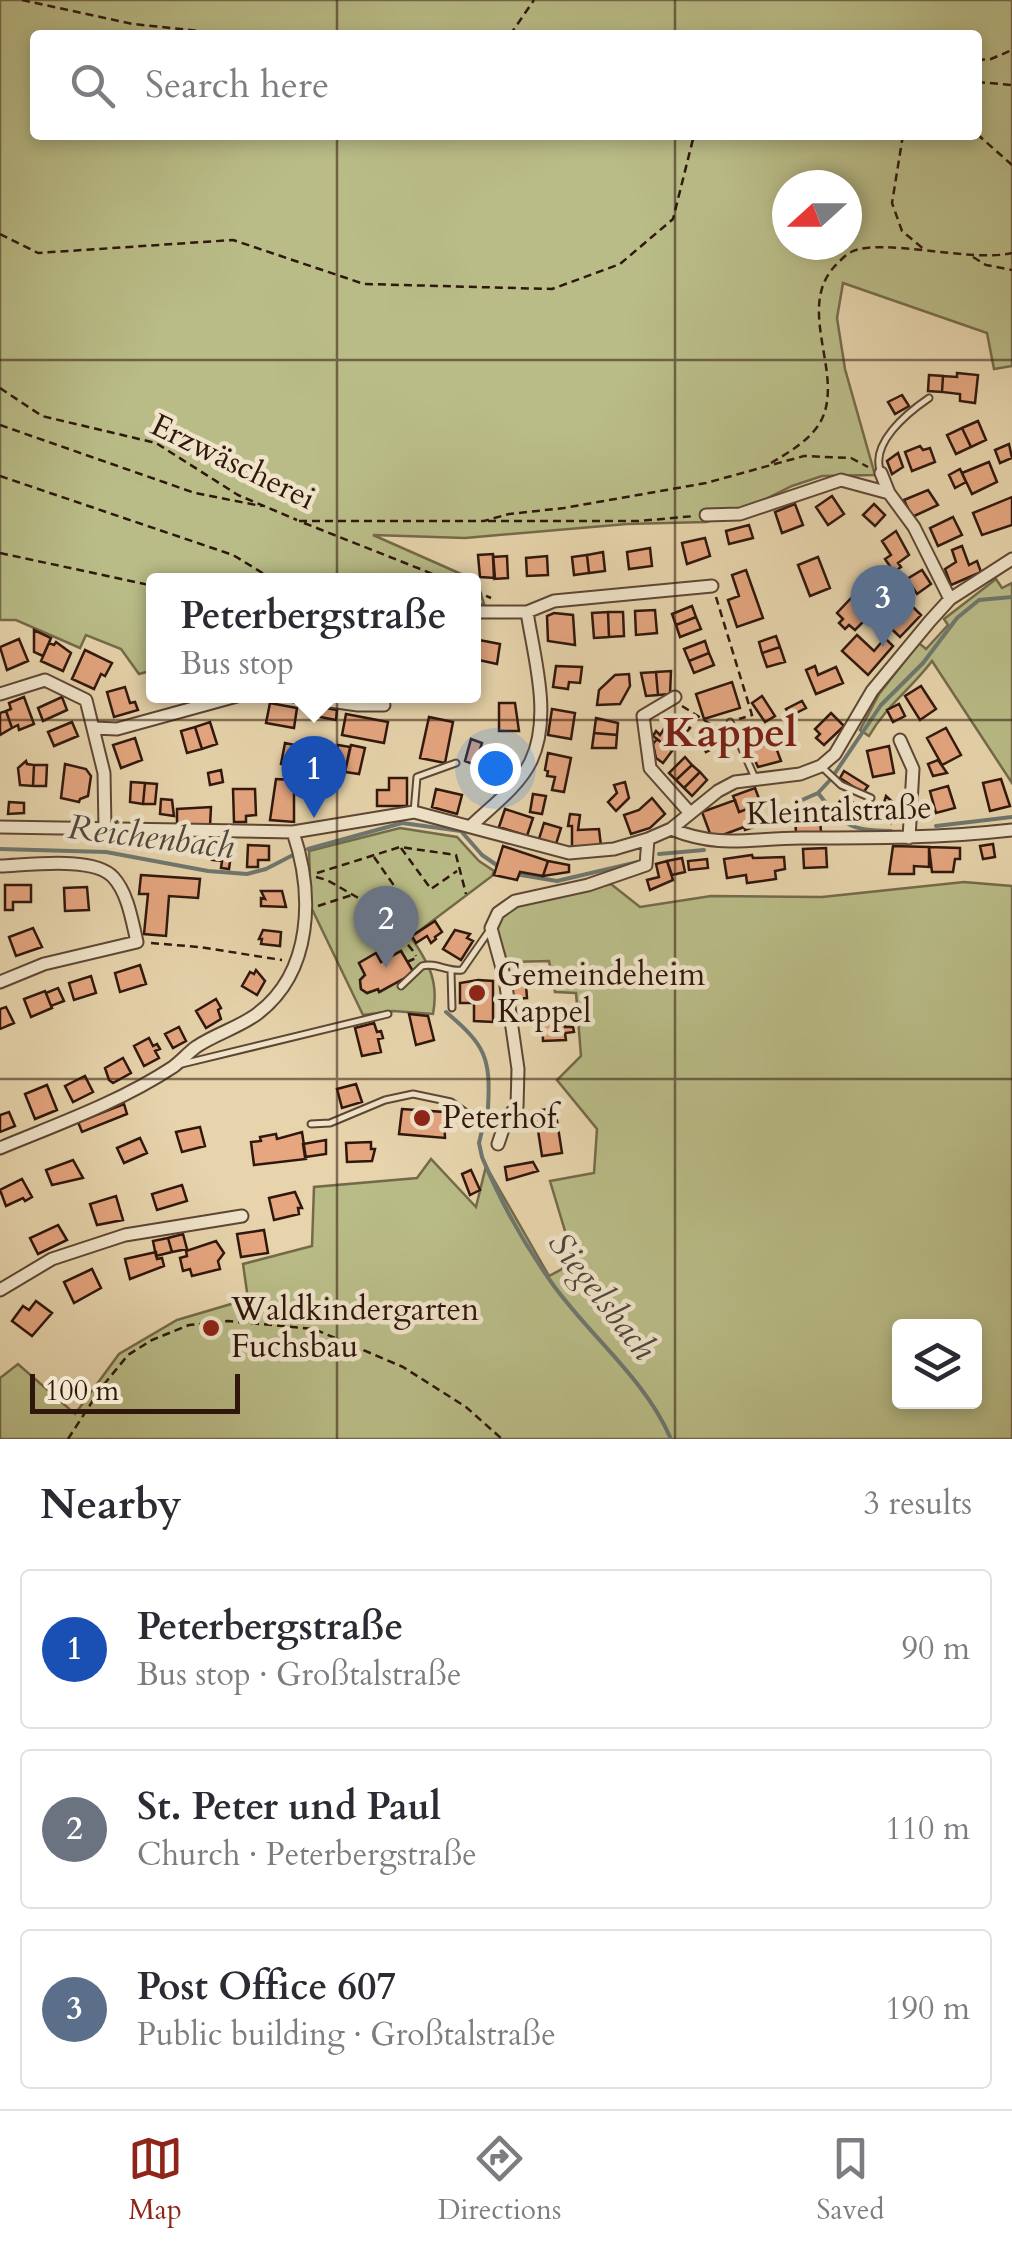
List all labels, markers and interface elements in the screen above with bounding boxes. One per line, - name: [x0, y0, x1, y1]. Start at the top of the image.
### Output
- search box: [30, 30, 982, 140]
- icon: search: [65, 58, 120, 113]
- text: Search here: [145, 59, 329, 111]
- north arrow: [772, 170, 862, 260]
- street label: Erzwäscherei: [143, 403, 323, 521]
- pin: 3: [850, 564, 916, 647]
- popup: [146, 573, 481, 703]
- text: Peterbergstraße: [180, 590, 447, 642]
- text: Bus stop: [180, 642, 294, 686]
- district label: Kappel: [663, 704, 797, 761]
- pin: 1: [282, 736, 346, 818]
- your location: [470, 743, 521, 794]
- street label: Kleintalstraße: [745, 786, 933, 836]
- water label: Reichenbach: [65, 803, 237, 871]
- pin: 2: [354, 886, 418, 968]
- place label: Gemeindeheim Kappel: [497, 953, 705, 1034]
- marker: Gemeindeheim Kappel: [466, 982, 488, 1004]
- place label: Peterhof: [442, 1096, 562, 1140]
- marker: Peterhof: [411, 1107, 433, 1129]
- water label: Siegelsbach: [537, 1222, 668, 1370]
- place label: Waldkindergarten Fuchsbau: [230, 1288, 479, 1369]
- marker: Waldkindergarten Fuchsbau: [200, 1317, 222, 1339]
- map controls: [892, 1319, 982, 1409]
- button: layers: [892, 1319, 982, 1409]
- scale bar: [30, 1369, 240, 1414]
- text: 100 m: [45, 1372, 119, 1410]
- text: Nearby: [40, 1476, 182, 1533]
- text: 3 results: [864, 1482, 972, 1526]
- text: Peterbergstraße: [137, 1601, 403, 1653]
- text: 1: [66, 1627, 83, 1671]
- text: 90 m: [902, 1627, 970, 1671]
- text: Bus stop · Großtalstraße: [137, 1653, 461, 1697]
- text: St. Peter und Paul: [137, 1781, 441, 1833]
- text: 2: [66, 1807, 83, 1851]
- text: 110 m: [885, 1807, 970, 1851]
- text: Church · Peterbergstraße: [137, 1833, 477, 1877]
- text: Post Office 607: [137, 1961, 396, 2013]
- text: 3: [66, 1987, 83, 2031]
- text: 190 m: [885, 1987, 970, 2031]
- text: Public building · Großtalstraße: [137, 2013, 556, 2057]
- tab: Map: [128, 2131, 183, 2229]
- tab: Directions: [438, 2131, 561, 2229]
- tab: Saved: [816, 2131, 884, 2229]

